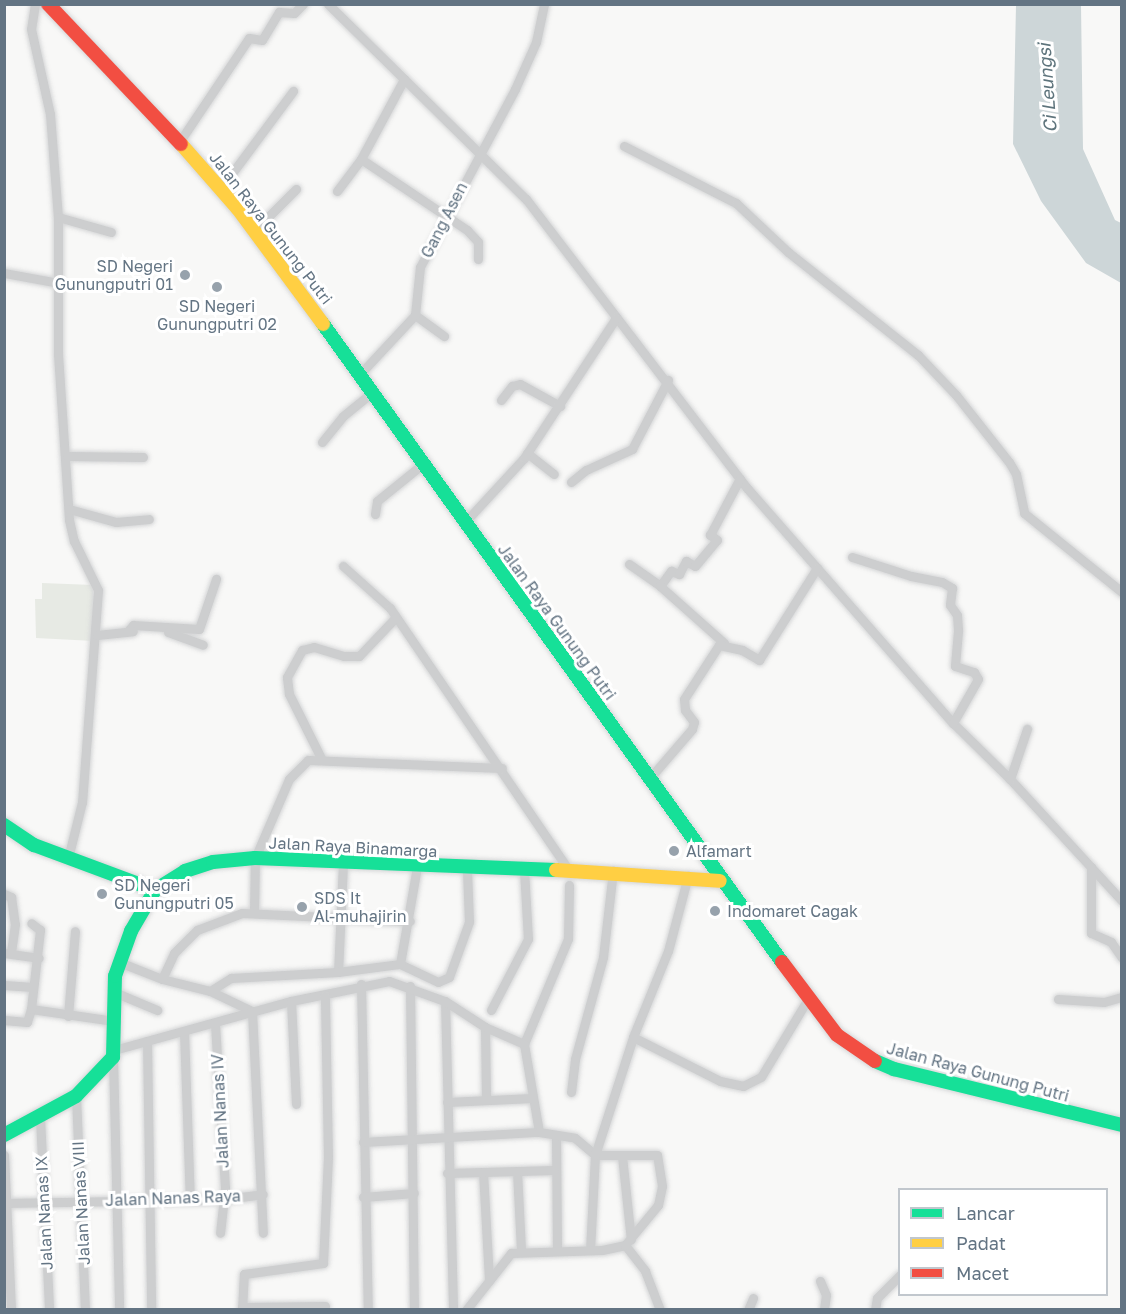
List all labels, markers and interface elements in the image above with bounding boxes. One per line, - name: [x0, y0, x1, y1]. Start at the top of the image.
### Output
- water label: Ci Leungsi: [1033, 43, 1061, 133]
- street label: Jalan Raya Gunung Putri: [206, 148, 336, 308]
- street label: Gang Asen: [417, 179, 471, 261]
- place label: SD Negeri Gunungputri 01: [55, 256, 173, 294]
- marker: SD Negeri Gunungputri 01: [178, 268, 192, 282]
- marker: SD Negeri Gunungputri 02: [210, 280, 224, 294]
- place label: SD Negeri Gunungputri 02: [157, 296, 277, 334]
- street label: Jalan Raya Gunung Putri: [494, 540, 620, 704]
- street label: Jalan Raya Binamarga: [268, 833, 438, 861]
- place label: Alfamart: [686, 841, 752, 861]
- marker: Alfamart: [667, 844, 681, 858]
- place label: SD Negeri Gunungputri 05: [114, 875, 234, 913]
- marker: SD Negeri Gunungputri 05: [95, 887, 109, 901]
- place label: SDS It Al-muhajirin: [314, 888, 407, 926]
- marker: SDS It Al-muhajirin: [295, 900, 309, 914]
- place label: Indomaret Cagak: [727, 901, 858, 921]
- marker: Indomaret Cagak: [708, 904, 722, 918]
- street label: Jalan Raya Gunung Putri: [885, 1038, 1071, 1106]
- street label: Jalan Nanas IV: [207, 1053, 233, 1169]
- street label: Jalan Nanas VIII: [68, 1140, 94, 1266]
- street label: Jalan Nanas IX: [31, 1156, 57, 1270]
- street label: Jalan Nanas Raya: [105, 1186, 241, 1210]
- legend: [898, 1188, 1108, 1296]
- text: Lancar: [956, 1202, 1015, 1224]
- text: Padat: [956, 1232, 1006, 1254]
- text: Macet: [956, 1262, 1009, 1284]

